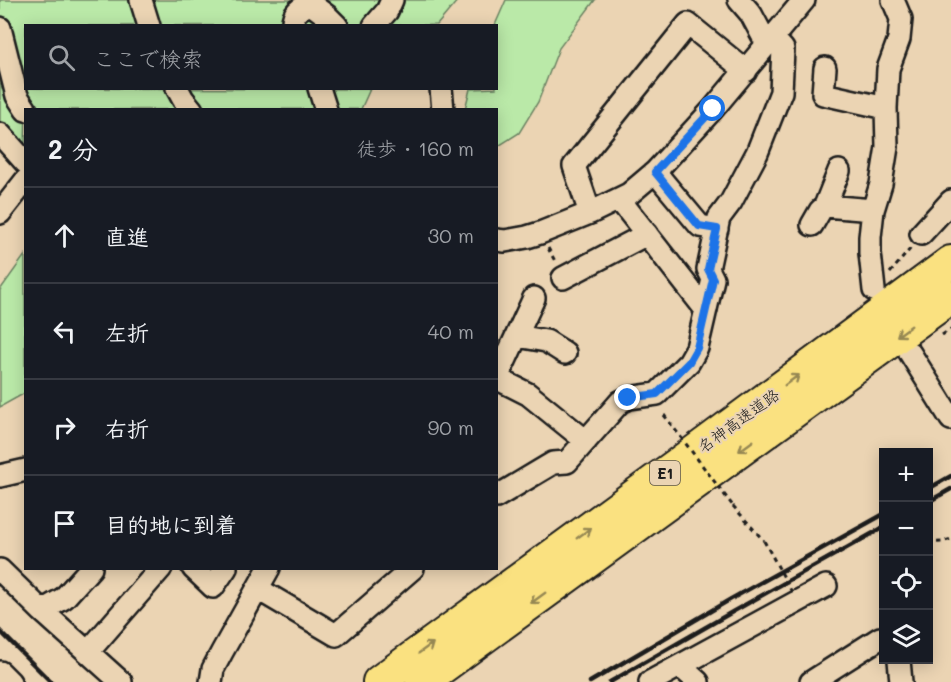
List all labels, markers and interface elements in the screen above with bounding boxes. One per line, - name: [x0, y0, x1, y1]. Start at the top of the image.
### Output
- search box: [24, 24, 498, 90]
- icon: search: [45, 41, 78, 74]
- text: ここで検索: [93, 44, 203, 73]
- route start: [699, 95, 725, 121]
- text: 2 分: [48, 132, 98, 166]
- text: 徒歩 · 160 m: [357, 135, 474, 161]
- icon: ahead: [48, 219, 81, 252]
- text: 直進: [105, 222, 149, 251]
- text: 30 m: [428, 222, 474, 248]
- icon: left: [48, 315, 81, 348]
- text: 左折: [105, 318, 149, 347]
- text: 40 m: [428, 318, 474, 344]
- one-way arrow: [896, 325, 912, 337]
- one-way arrow: [783, 374, 799, 386]
- street label: 名神高速道路: [693, 383, 783, 457]
- route end: [614, 384, 640, 410]
- icon: right: [48, 411, 81, 444]
- text: 右折: [105, 414, 149, 443]
- text: 90 m: [428, 414, 474, 440]
- one-way arrow: [739, 440, 755, 452]
- map controls: [879, 448, 933, 664]
- button: +: [879, 448, 933, 502]
- road number: E1: [650, 461, 680, 485]
- button: −: [879, 502, 933, 556]
- icon: arrive: [48, 507, 81, 540]
- text: 目的地に到着: [105, 510, 237, 539]
- one-way arrow: [575, 527, 591, 539]
- button: locate: [879, 556, 933, 610]
- one-way arrow: [530, 592, 546, 604]
- button: layers: [879, 610, 933, 664]
- one-way arrow: [417, 641, 433, 654]

